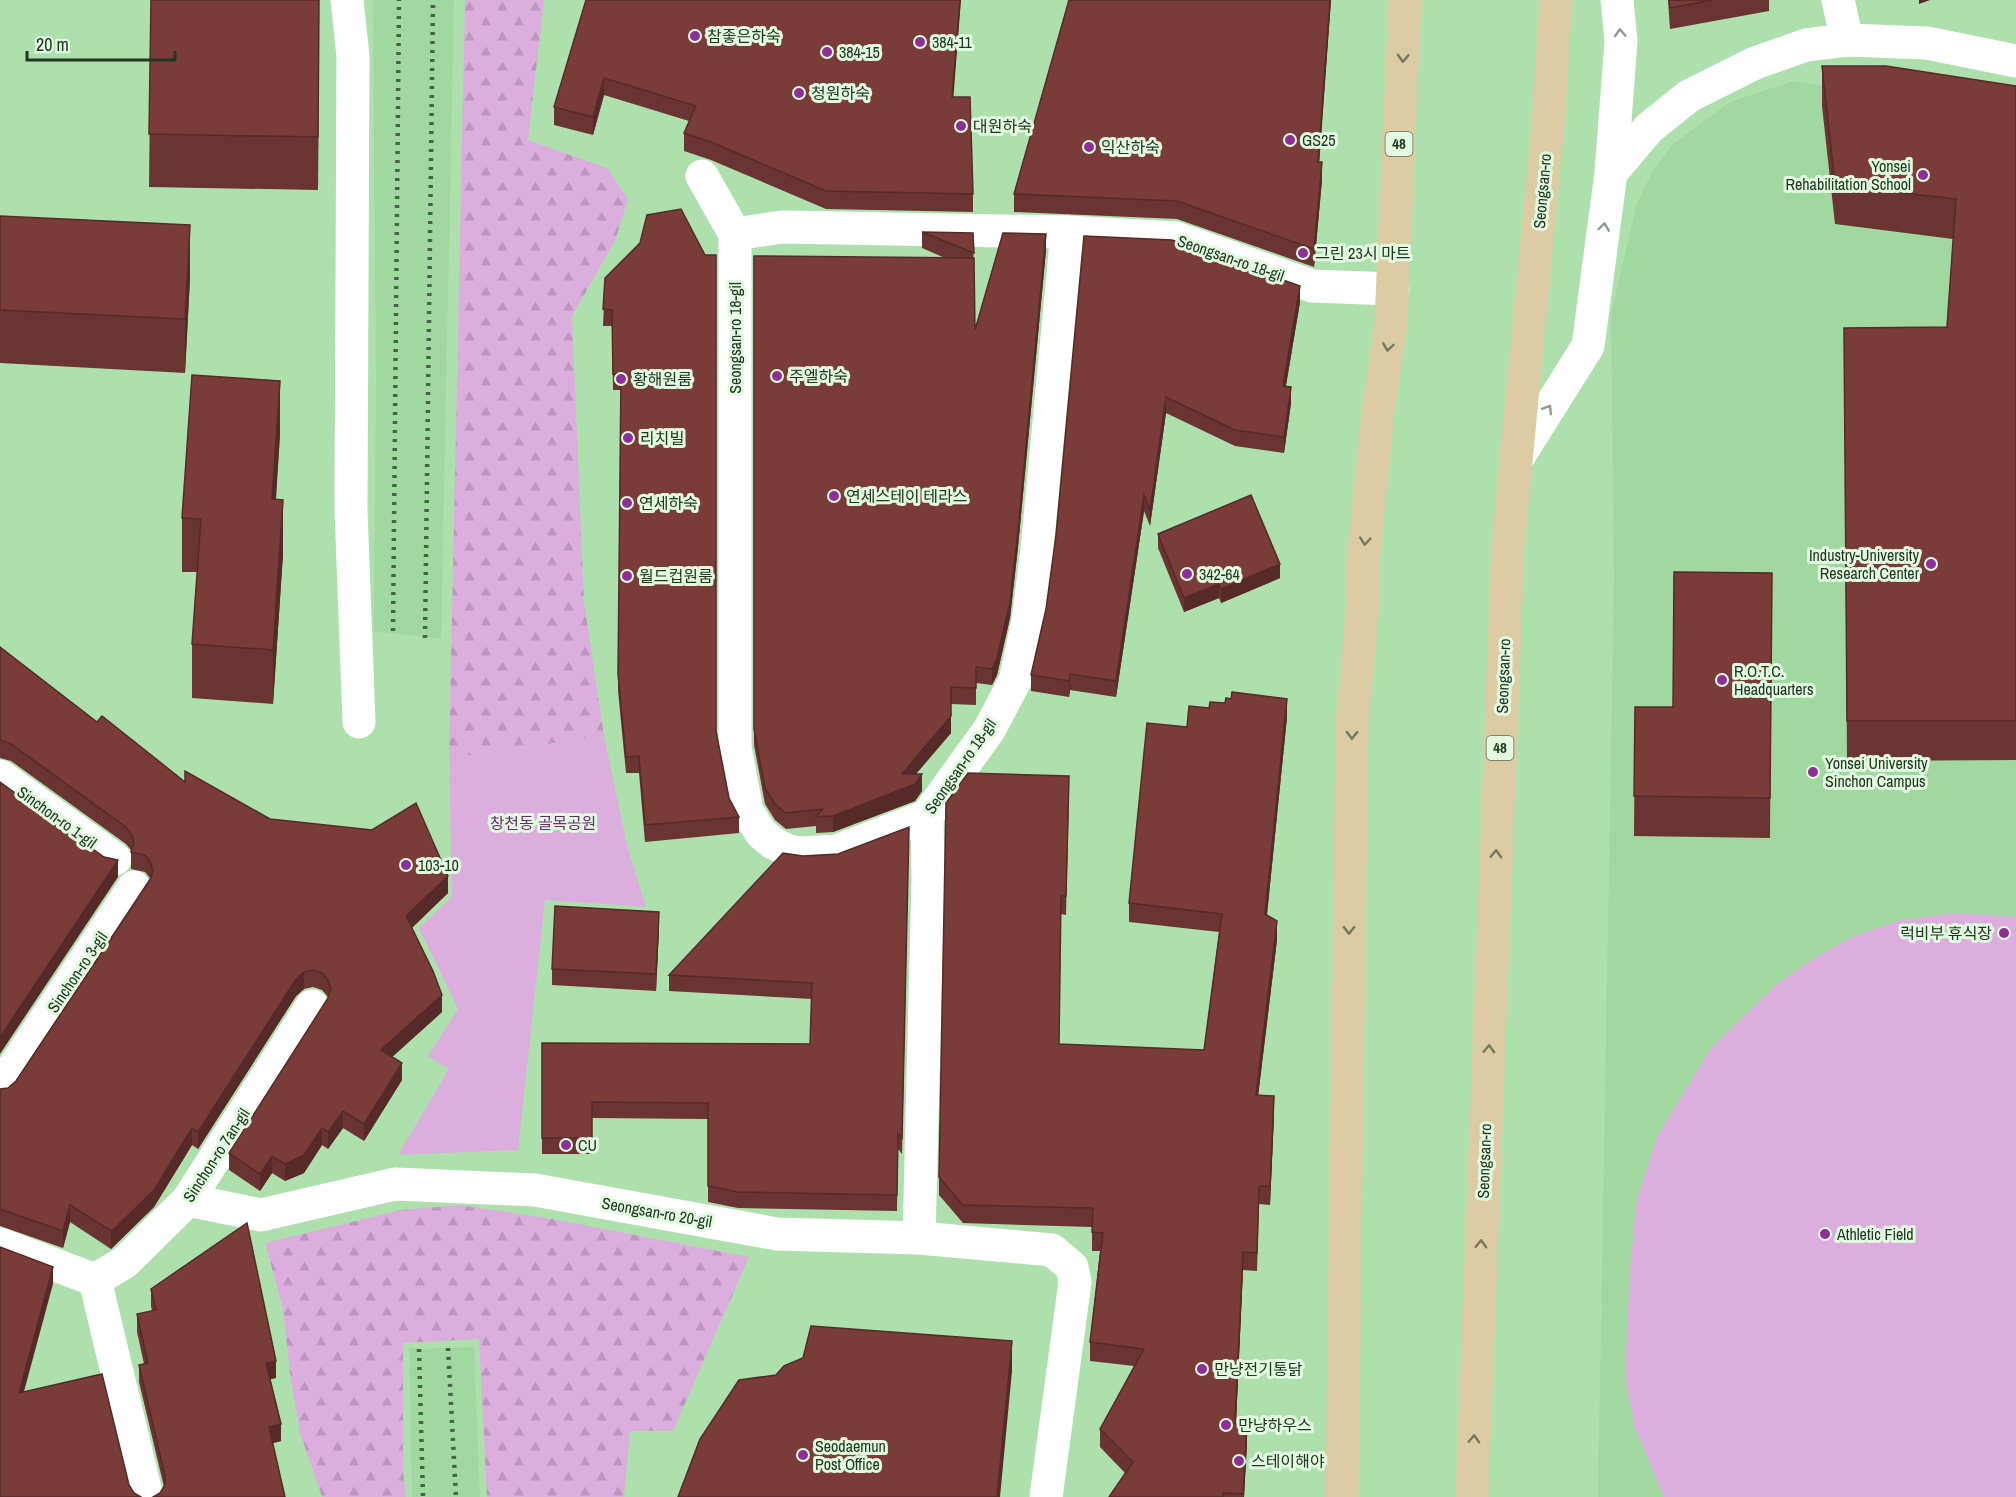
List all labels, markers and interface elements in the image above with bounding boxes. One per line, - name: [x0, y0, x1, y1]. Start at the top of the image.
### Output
- scale bar: [27, 24, 176, 62]
- place label: 참좋은하숙: [707, 25, 781, 47]
- one-way arrow: [1613, 28, 1626, 37]
- marker: 참좋은하숙: [688, 29, 702, 43]
- place label: 384-11: [932, 31, 973, 53]
- text: 20 m: [36, 32, 69, 57]
- marker: 384-11: [913, 35, 927, 49]
- place label: 384-15: [839, 41, 880, 63]
- marker: 384-15: [820, 45, 834, 59]
- one-way arrow: [1396, 54, 1409, 63]
- place label: 청원하숙: [811, 82, 870, 104]
- marker: 청원하숙: [792, 86, 806, 100]
- place label: 대원하숙: [973, 115, 1032, 137]
- marker: 대원하숙: [954, 119, 968, 133]
- place label: GS25: [1302, 129, 1336, 151]
- road number: 48: [1386, 132, 1412, 156]
- marker: GS25: [1283, 133, 1297, 147]
- place label: 익산하숙: [1101, 136, 1160, 158]
- marker: 익산하숙: [1082, 140, 1096, 154]
- street label: Seongsan-ro: [1528, 153, 1556, 229]
- place label: Yonsei Rehabilitation School: [1786, 155, 1911, 195]
- marker: Yonsei Rehabilitation School: [1916, 168, 1930, 182]
- one-way arrow: [1597, 222, 1609, 231]
- street label: Seongsan-ro 18-gil: [1175, 229, 1287, 287]
- place label: 그린 23시 마트: [1315, 242, 1411, 264]
- marker: 그린 23시 마트: [1296, 246, 1310, 260]
- street label: Seongsan-ro 18-gil: [724, 282, 746, 394]
- one-way arrow: [1382, 343, 1394, 352]
- place label: 주엘하숙: [789, 365, 848, 387]
- place label: 황해원룸: [633, 368, 692, 390]
- marker: 주엘하숙: [770, 369, 784, 383]
- marker: 황해원룸: [614, 372, 628, 386]
- one-way arrow: [1541, 405, 1553, 415]
- place label: 리치빌: [640, 427, 684, 449]
- marker: 리치빌: [621, 431, 635, 445]
- place label: 연세스테이 테라스: [846, 485, 967, 507]
- marker: 연세스테이 테라스: [827, 489, 841, 503]
- place label: 연세하숙: [639, 492, 698, 514]
- marker: 연세하숙: [620, 496, 634, 510]
- one-way arrow: [1359, 536, 1372, 545]
- place label: Industry-University Research Center: [1809, 544, 1920, 584]
- marker: Industry-University Research Center: [1924, 557, 1938, 571]
- place label: 342-64: [1199, 563, 1240, 585]
- place label: 월드컵원룸: [639, 565, 713, 587]
- marker: 342-64: [1180, 567, 1194, 581]
- marker: 월드컵원룸: [620, 569, 634, 583]
- street label: Seongsan-ro: [1491, 638, 1515, 714]
- place label: R.O.T.C. Headquarters: [1734, 660, 1814, 700]
- marker: R.O.T.C. Headquarters: [1715, 673, 1729, 687]
- street label: Seongsan-ro 18-gil: [919, 714, 1001, 818]
- one-way arrow: [1345, 731, 1358, 740]
- road number: 48: [1486, 736, 1514, 760]
- place label: Yonsei University Sinchon Campus: [1825, 752, 1928, 792]
- marker: Yonsei University Sinchon Campus: [1806, 765, 1820, 779]
- street label: Sinchon-ro 1-gil: [13, 781, 101, 853]
- park label: 창천동 골목공원: [490, 812, 596, 834]
- one-way arrow: [1490, 849, 1502, 858]
- place label: 103-10: [418, 854, 459, 876]
- marker: 103-10: [399, 858, 413, 872]
- place label: 럭비부 휴식장: [1900, 922, 1992, 944]
- one-way arrow: [1343, 926, 1355, 935]
- marker: 럭비부 휴식장: [1997, 926, 2011, 940]
- street label: Sinchon-ro 3-gil: [42, 927, 112, 1017]
- one-way arrow: [1482, 1044, 1495, 1053]
- street label: Sinchon-ro 7an-gil: [177, 1104, 255, 1206]
- street label: Seongsan-ro: [1472, 1123, 1496, 1199]
- place label: CU: [578, 1134, 597, 1156]
- marker: CU: [559, 1138, 573, 1152]
- street label: Seongsan-ro 20-gil: [600, 1191, 714, 1233]
- place label: Athletic Field: [1836, 1223, 1914, 1245]
- marker: Athletic Field: [1818, 1227, 1832, 1241]
- one-way arrow: [1475, 1239, 1488, 1248]
- place label: 만냥전기통닭: [1214, 1358, 1303, 1380]
- marker: 만냥전기통닭: [1195, 1362, 1209, 1376]
- place label: 만냥하우스: [1238, 1414, 1312, 1436]
- marker: 만냥하우스: [1219, 1418, 1233, 1432]
- one-way arrow: [1468, 1434, 1480, 1443]
- place label: Seodaemun Post Office: [815, 1435, 886, 1475]
- marker: Seodaemun Post Office: [796, 1448, 810, 1462]
- place label: 스테이해야: [1251, 1450, 1325, 1472]
- marker: 스테이해야: [1232, 1454, 1246, 1468]

